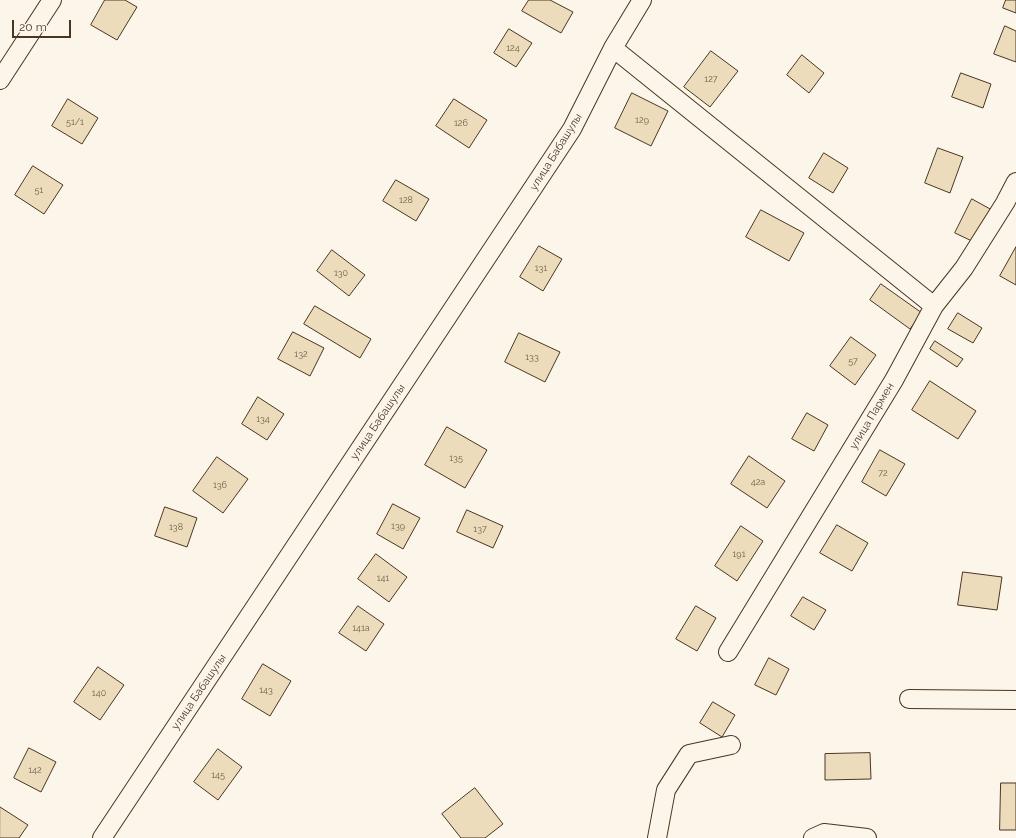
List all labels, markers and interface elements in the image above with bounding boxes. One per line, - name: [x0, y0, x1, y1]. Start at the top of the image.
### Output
- scale bar: [14, 12, 73, 38]
- text: 20 m: [19, 20, 47, 34]
- house number: 124: [506, 43, 520, 53]
- house number: 127: [704, 74, 718, 84]
- street label: улица Бабашулы: [527, 111, 585, 193]
- house number: 129: [635, 115, 649, 125]
- house number: 51/1: [66, 117, 84, 127]
- house number: 126: [454, 118, 468, 128]
- house number: 51: [35, 185, 43, 195]
- house number: 128: [399, 195, 413, 205]
- house number: 131: [535, 263, 547, 273]
- house number: 130: [334, 268, 348, 278]
- house number: 132: [294, 349, 308, 359]
- house number: 133: [525, 352, 539, 362]
- house number: 57: [848, 356, 858, 366]
- street label: улица Пармен: [847, 380, 897, 452]
- street label: улица Бабашулы: [348, 382, 408, 462]
- house number: 134: [256, 414, 270, 424]
- house number: 135: [449, 453, 463, 463]
- house number: 72: [878, 468, 888, 478]
- house number: 42а: [751, 477, 765, 487]
- house number: 136: [213, 480, 227, 490]
- house number: 139: [391, 521, 405, 531]
- house number: 138: [169, 522, 183, 532]
- house number: 137: [473, 524, 487, 534]
- house number: 191: [733, 549, 745, 559]
- house number: 141: [377, 573, 389, 583]
- house number: 141а: [352, 623, 370, 633]
- street label: улица Бабашулы: [169, 652, 229, 732]
- house number: 143: [259, 685, 273, 695]
- house number: 140: [92, 688, 106, 698]
- house number: 142: [28, 765, 42, 775]
- house number: 145: [211, 770, 225, 780]

